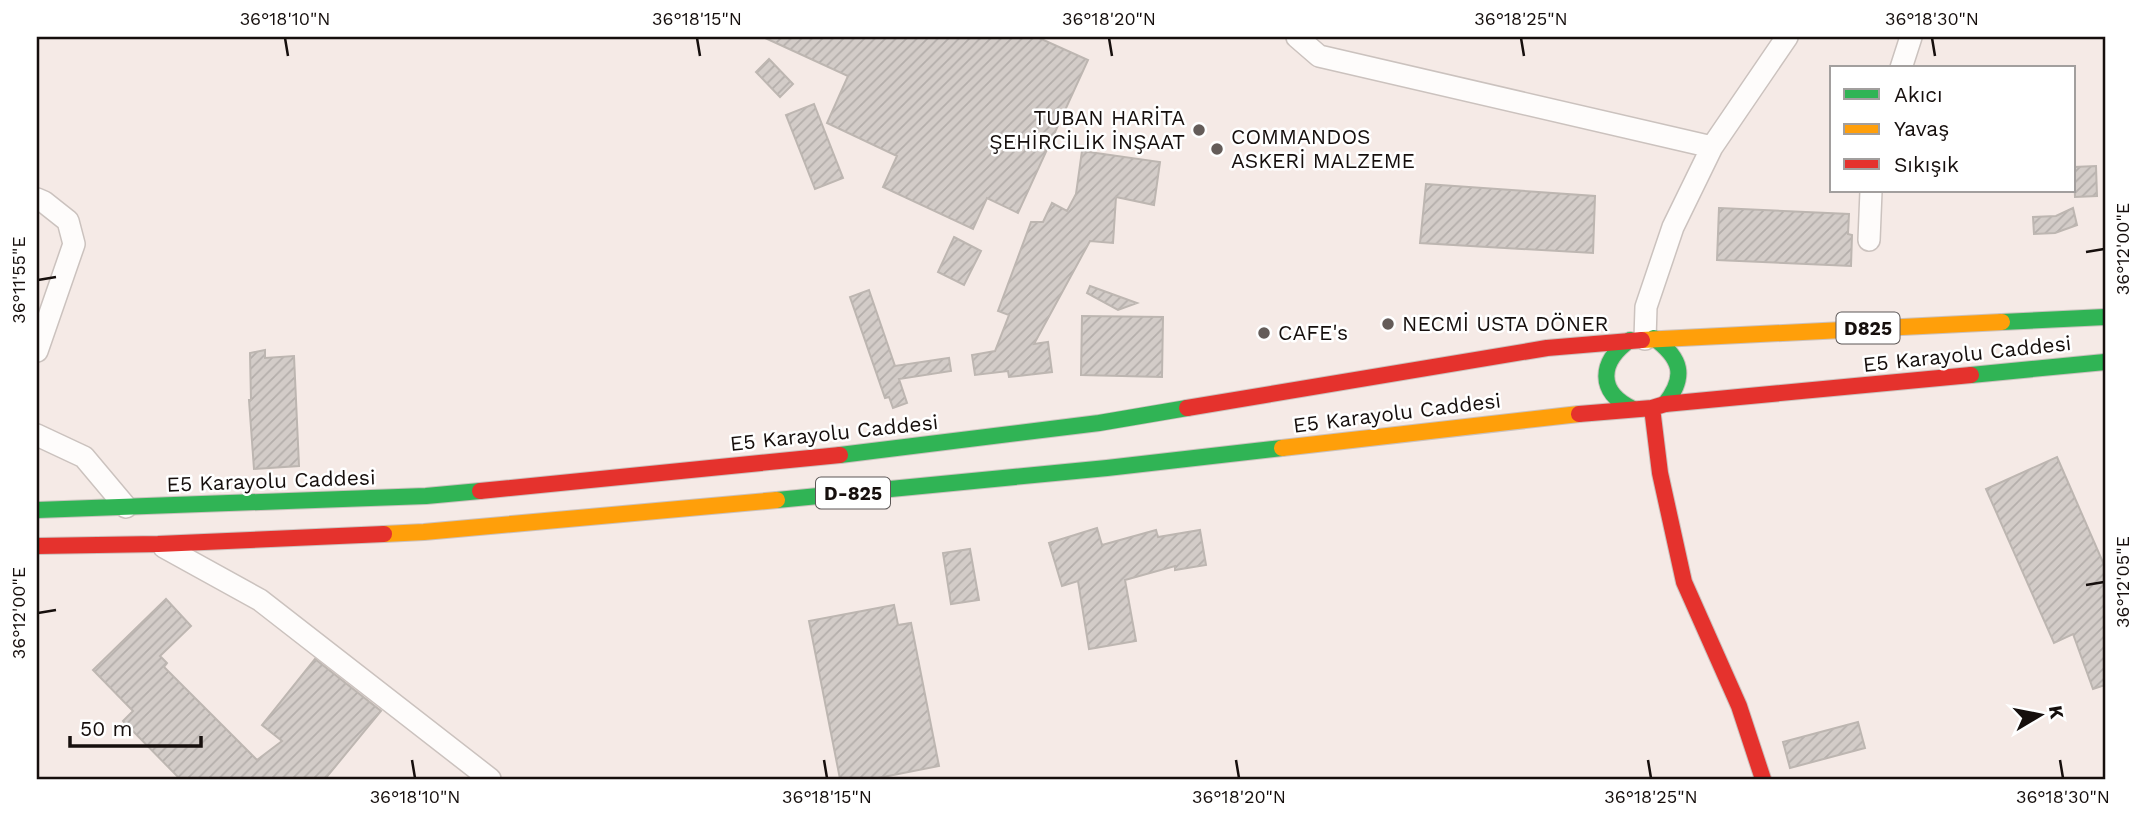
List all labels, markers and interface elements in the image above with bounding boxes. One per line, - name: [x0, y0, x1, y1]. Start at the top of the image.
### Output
- text: 36°18'10"N: [240, 8, 330, 29]
- text: 36°18'15"N: [652, 8, 742, 29]
- text: 36°18'20"N: [1062, 8, 1156, 29]
- text: 36°18'25"N: [1474, 8, 1568, 29]
- text: 36°18'30"N: [1885, 8, 1979, 29]
- legend: [1830, 66, 2076, 192]
- text: Akıcı: [1894, 82, 1943, 107]
- place label: TUBAN HARİTA ŞEHİRCİLİK İNŞAAT: [989, 105, 1185, 154]
- text: Yavaş: [1894, 116, 1949, 141]
- marker: TUBAN HARİTA ŞEHİRCİLİK İNŞAAT: [1191, 122, 1207, 138]
- place label: COMMANDOS ASKERİ MALZEME: [1231, 124, 1415, 173]
- marker: COMMANDOS ASKERİ MALZEME: [1209, 141, 1225, 157]
- text: Sıkışık: [1894, 152, 1959, 177]
- text: 36°12'00"E: [2112, 203, 2133, 295]
- text: 36°11'55"E: [8, 236, 29, 324]
- place label: NECMİ USTA DÖNER: [1402, 311, 1609, 336]
- road number: D825: [1836, 312, 1899, 344]
- marker: NECMİ USTA DÖNER: [1380, 316, 1396, 332]
- place label: CAFE's: [1278, 320, 1348, 345]
- marker: CAFE's: [1256, 325, 1272, 341]
- street label: E5 Karayolu Caddesi: [1862, 330, 2072, 377]
- street label: E5 Karayolu Caddesi: [1292, 387, 1502, 438]
- street label: E5 Karayolu Caddesi: [729, 409, 939, 456]
- street label: E5 Karayolu Caddesi: [166, 464, 376, 497]
- road number: D-825: [816, 478, 890, 508]
- text: 36°12'05"E: [2112, 536, 2133, 628]
- text: 36°12'00"E: [8, 567, 29, 659]
- north arrow: [2006, 680, 2076, 750]
- scale bar: [70, 704, 201, 748]
- text: K: [2044, 704, 2069, 721]
- text: 50 m: [80, 716, 132, 741]
- text: 36°18'10"N: [370, 786, 460, 807]
- text: 36°18'15"N: [782, 786, 872, 807]
- text: 36°18'20"N: [1192, 786, 1286, 807]
- text: 36°18'25"N: [1604, 786, 1698, 807]
- text: 36°18'30"N: [2016, 786, 2110, 807]

